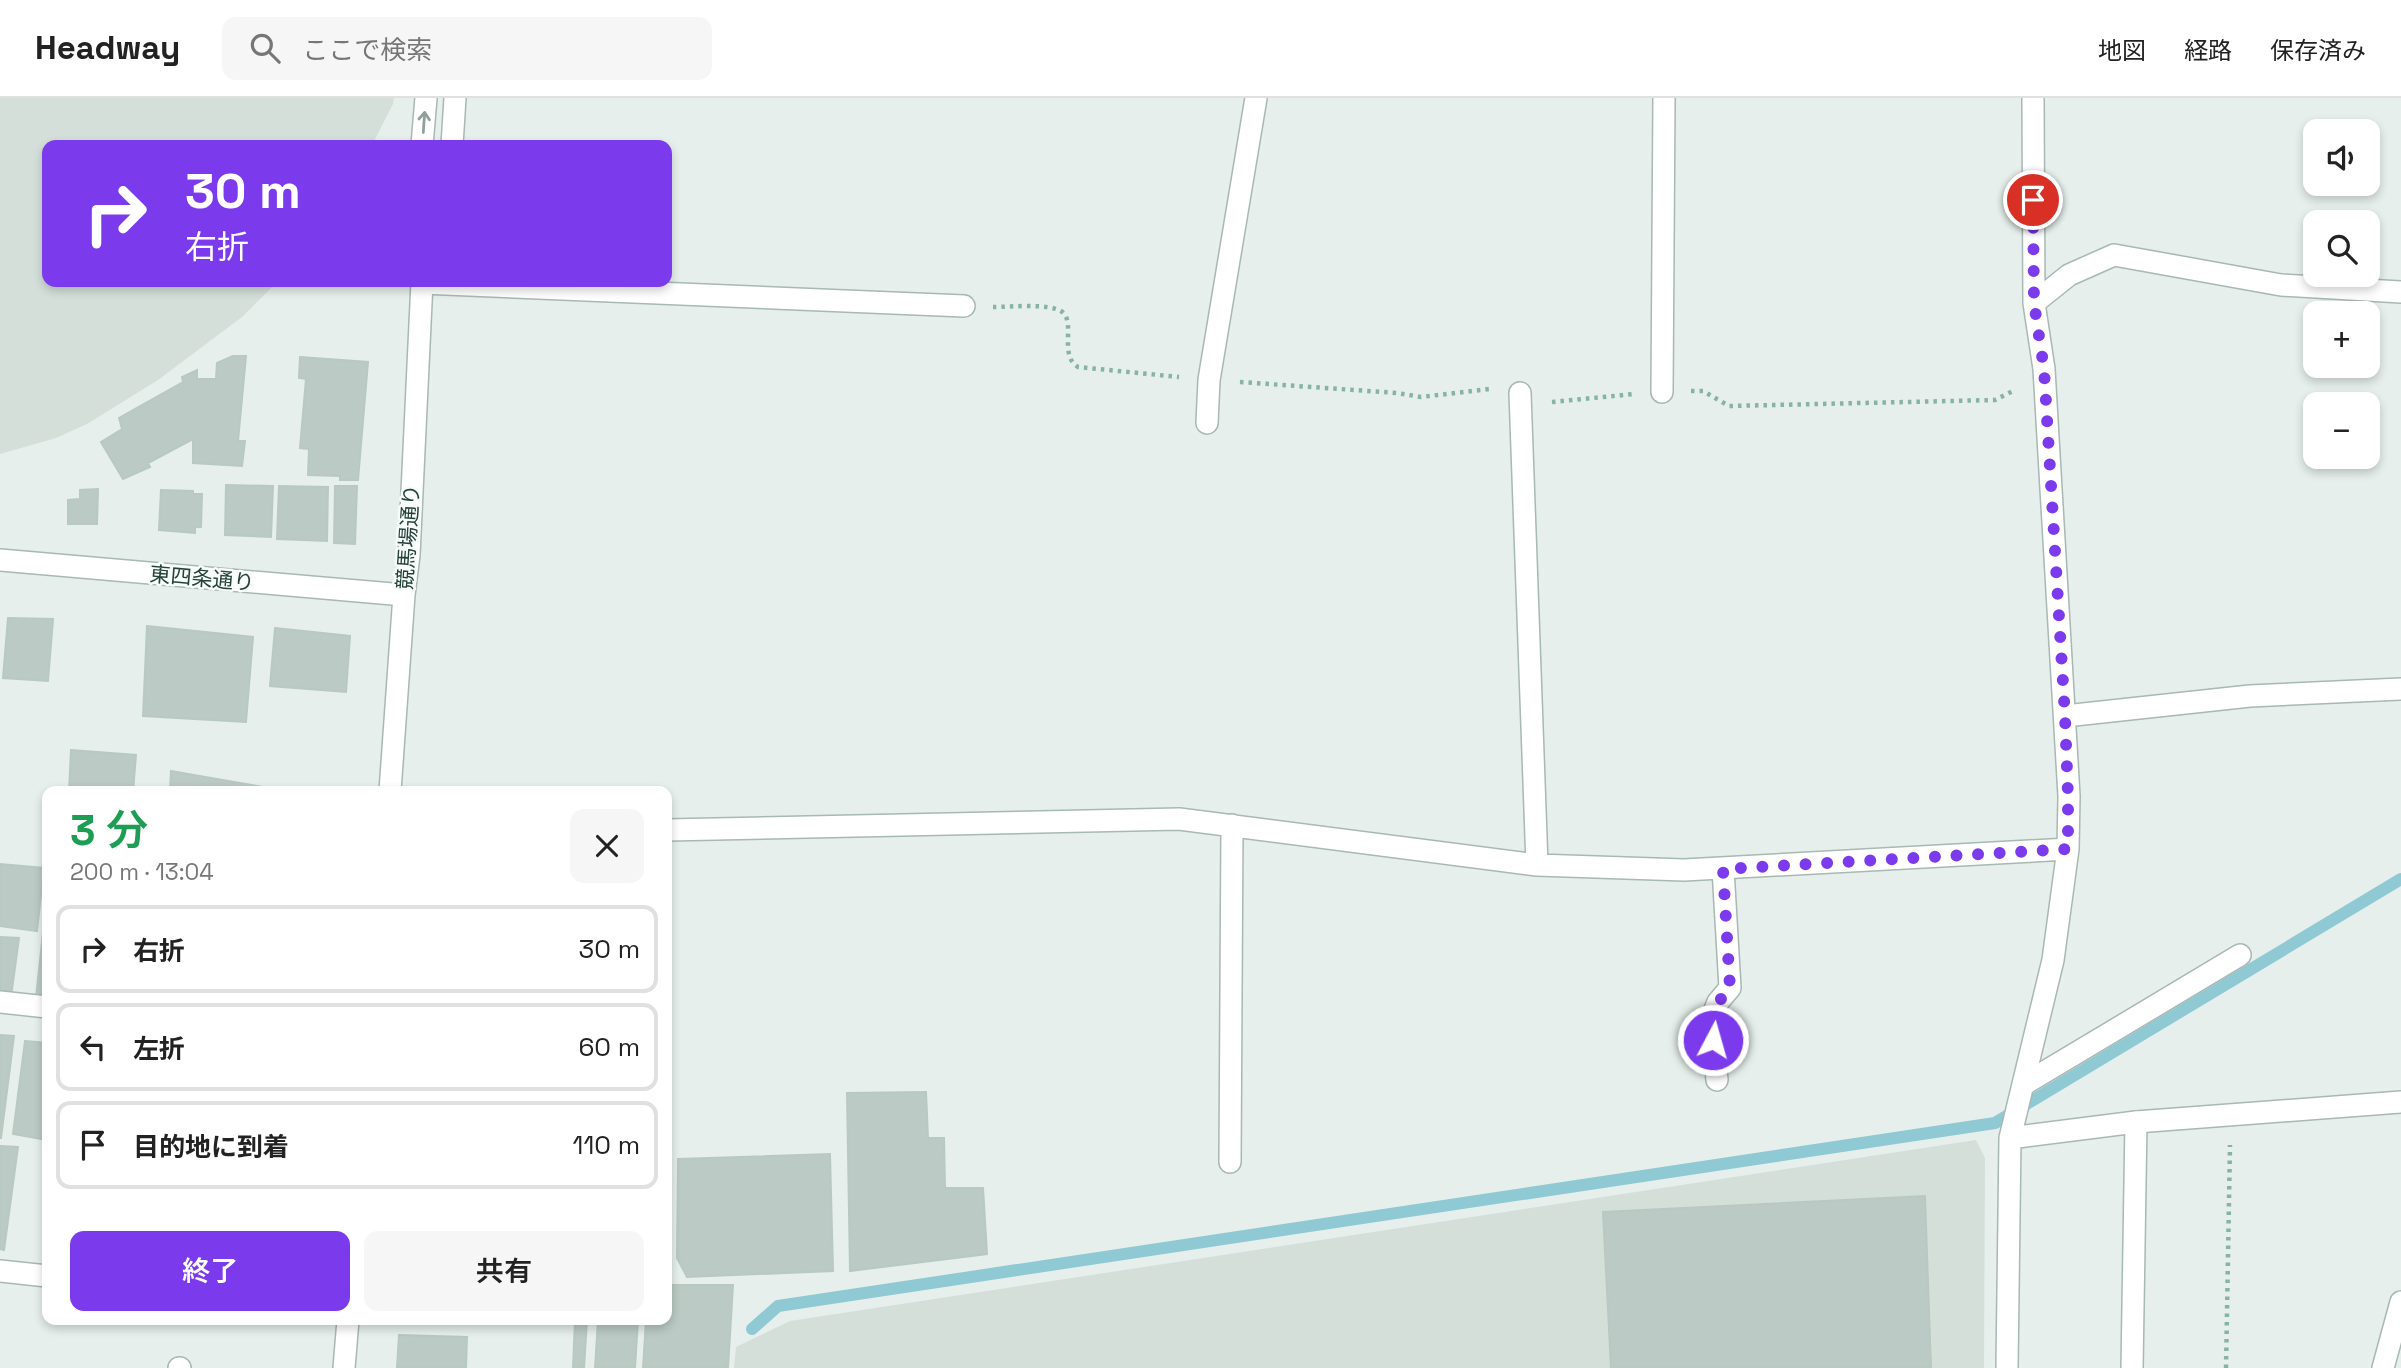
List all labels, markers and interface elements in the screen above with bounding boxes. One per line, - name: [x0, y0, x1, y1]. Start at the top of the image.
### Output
- search box: [222, 17, 712, 80]
- text: Headway: [35, 27, 180, 69]
- icon: search: [246, 29, 284, 67]
- text: ここで検索: [302, 33, 432, 67]
- text: 地図: [2098, 35, 2146, 66]
- text: 経路: [2184, 35, 2232, 66]
- text: 保存済み: [2270, 35, 2366, 66]
- one-way arrow: [418, 111, 431, 133]
- map controls: [2303, 119, 2380, 469]
- button: sound: [2303, 119, 2380, 196]
- text: 30 m: [185, 160, 301, 222]
- icon: right: [70, 168, 161, 259]
- pin: [2003, 170, 2063, 230]
- icon: arrive: [2014, 181, 2052, 219]
- button: search: [2303, 210, 2380, 287]
- text: 右折: [185, 227, 249, 267]
- button: +: [2303, 301, 2380, 378]
- button: −: [2303, 392, 2380, 469]
- street label: 競馬場通り: [391, 484, 425, 590]
- street label: 東四条通り: [149, 560, 255, 596]
- text: 3 分: [70, 804, 148, 857]
- button: close: [570, 809, 644, 883]
- text: 200 m · 13:04: [70, 857, 214, 887]
- icon: right: [74, 930, 112, 968]
- text: 30 m: [579, 932, 640, 966]
- text: 右折: [133, 934, 185, 968]
- position arrow: [1676, 1003, 1750, 1077]
- icon: left: [74, 1028, 112, 1066]
- text: 60 m: [578, 1030, 640, 1064]
- text: 左折: [133, 1032, 185, 1066]
- icon: arrive: [74, 1126, 112, 1164]
- text: 110 m: [573, 1128, 640, 1162]
- text: 目的地に到着: [133, 1130, 289, 1164]
- button: 終了: [70, 1231, 350, 1311]
- button: 共有: [364, 1231, 644, 1311]

